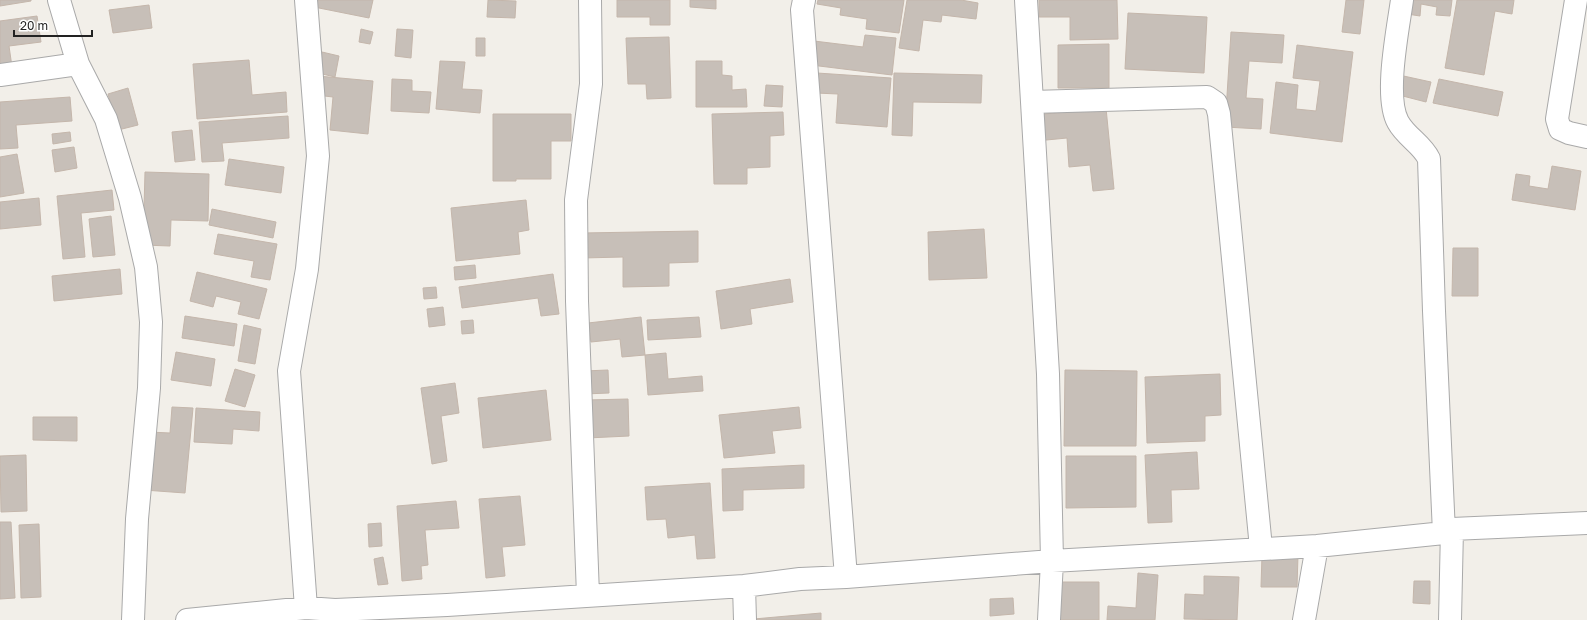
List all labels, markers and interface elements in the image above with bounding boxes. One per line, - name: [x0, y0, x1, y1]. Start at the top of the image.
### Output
- scale bar: [14, 12, 92, 38]
- text: 20 m: [20, 18, 48, 33]

